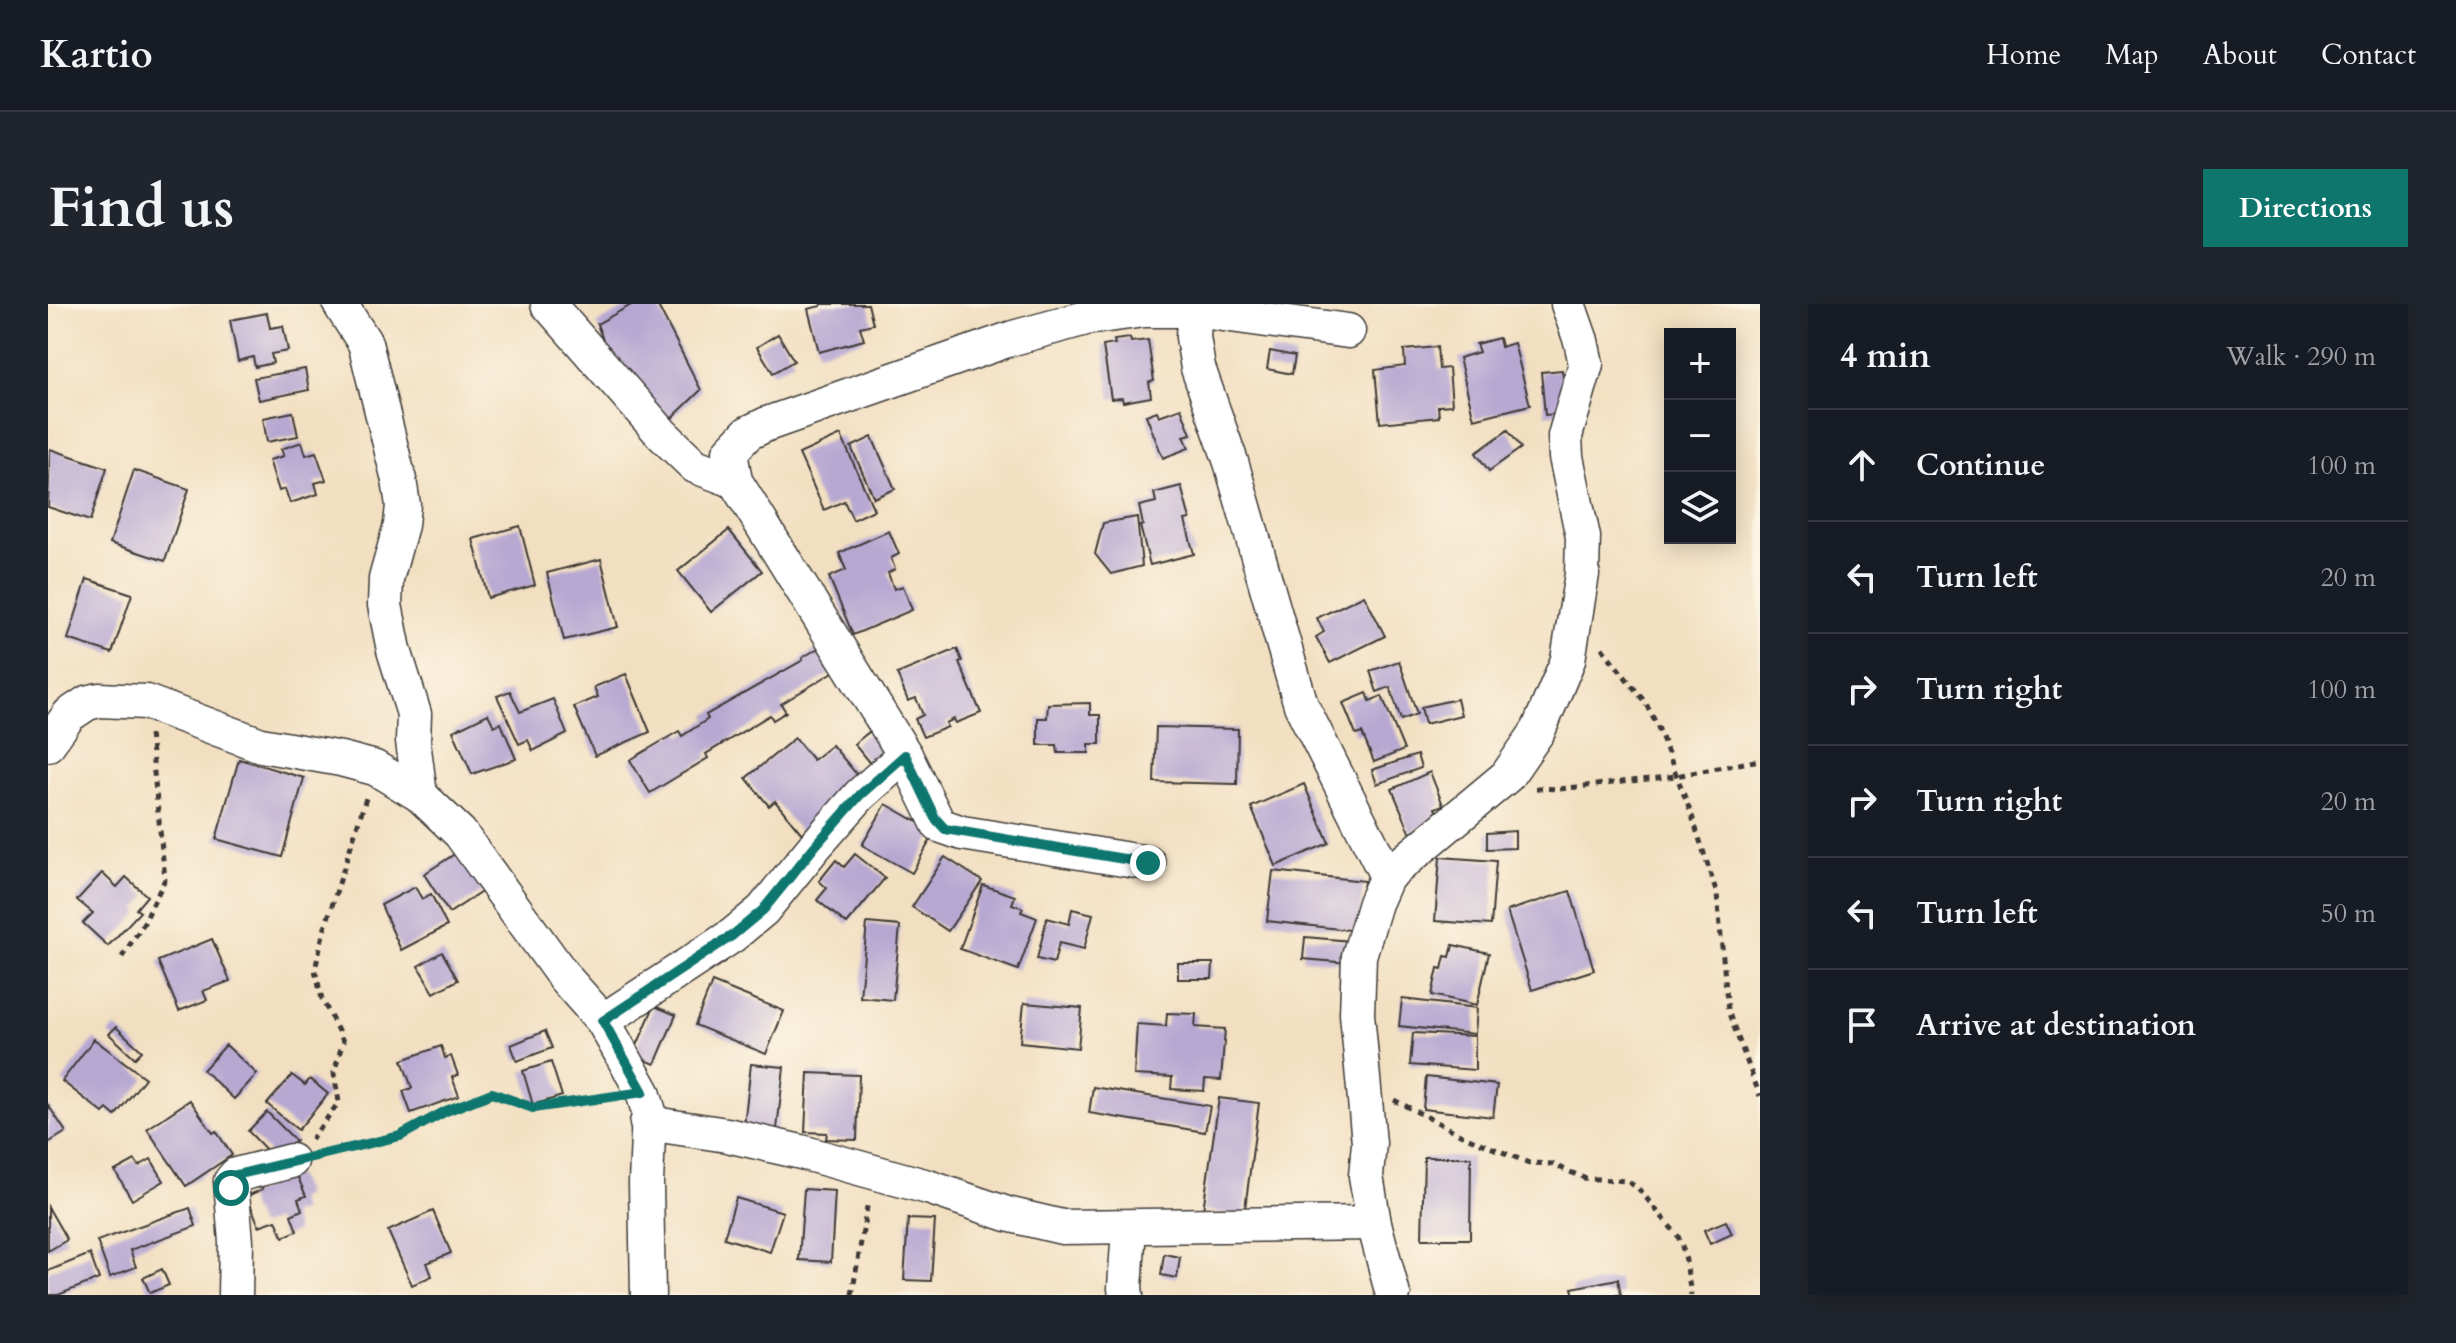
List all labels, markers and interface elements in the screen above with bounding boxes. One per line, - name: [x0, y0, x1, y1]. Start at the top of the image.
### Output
- text: Kartio: [40, 29, 153, 81]
- text: Home: [1986, 36, 2061, 74]
- text: Map: [2105, 36, 2159, 74]
- text: About: [2203, 36, 2277, 74]
- text: Contact: [2321, 36, 2416, 74]
- button: Directions: [2203, 169, 2408, 247]
- text: Find us: [48, 171, 234, 246]
- map controls: [1664, 328, 1736, 544]
- button: +: [1664, 328, 1736, 400]
- text: 4 min: [1840, 333, 1931, 379]
- text: Walk · 290 m: [2226, 339, 2376, 374]
- button: −: [1664, 400, 1736, 472]
- icon: ahead: [1840, 443, 1884, 487]
- text: Continue: [1916, 445, 2045, 486]
- text: 100 m: [2307, 448, 2376, 483]
- button: layers: [1664, 472, 1736, 544]
- icon: left: [1840, 555, 1884, 599]
- text: Turn left: [1916, 557, 2038, 598]
- text: 20 m: [2320, 560, 2376, 595]
- icon: right: [1840, 667, 1884, 711]
- text: Turn right: [1916, 669, 2062, 710]
- text: 100 m: [2307, 672, 2376, 707]
- icon: right: [1840, 779, 1884, 823]
- text: Turn right: [1916, 781, 2062, 822]
- text: 20 m: [2320, 784, 2376, 819]
- route end: [1130, 845, 1166, 881]
- icon: left: [1840, 891, 1884, 935]
- text: Turn left: [1916, 893, 2038, 934]
- text: 50 m: [2320, 896, 2376, 931]
- icon: arrive: [1840, 1003, 1884, 1047]
- text: Arrive at destination: [1916, 1005, 2196, 1046]
- route start: [213, 1170, 249, 1206]

